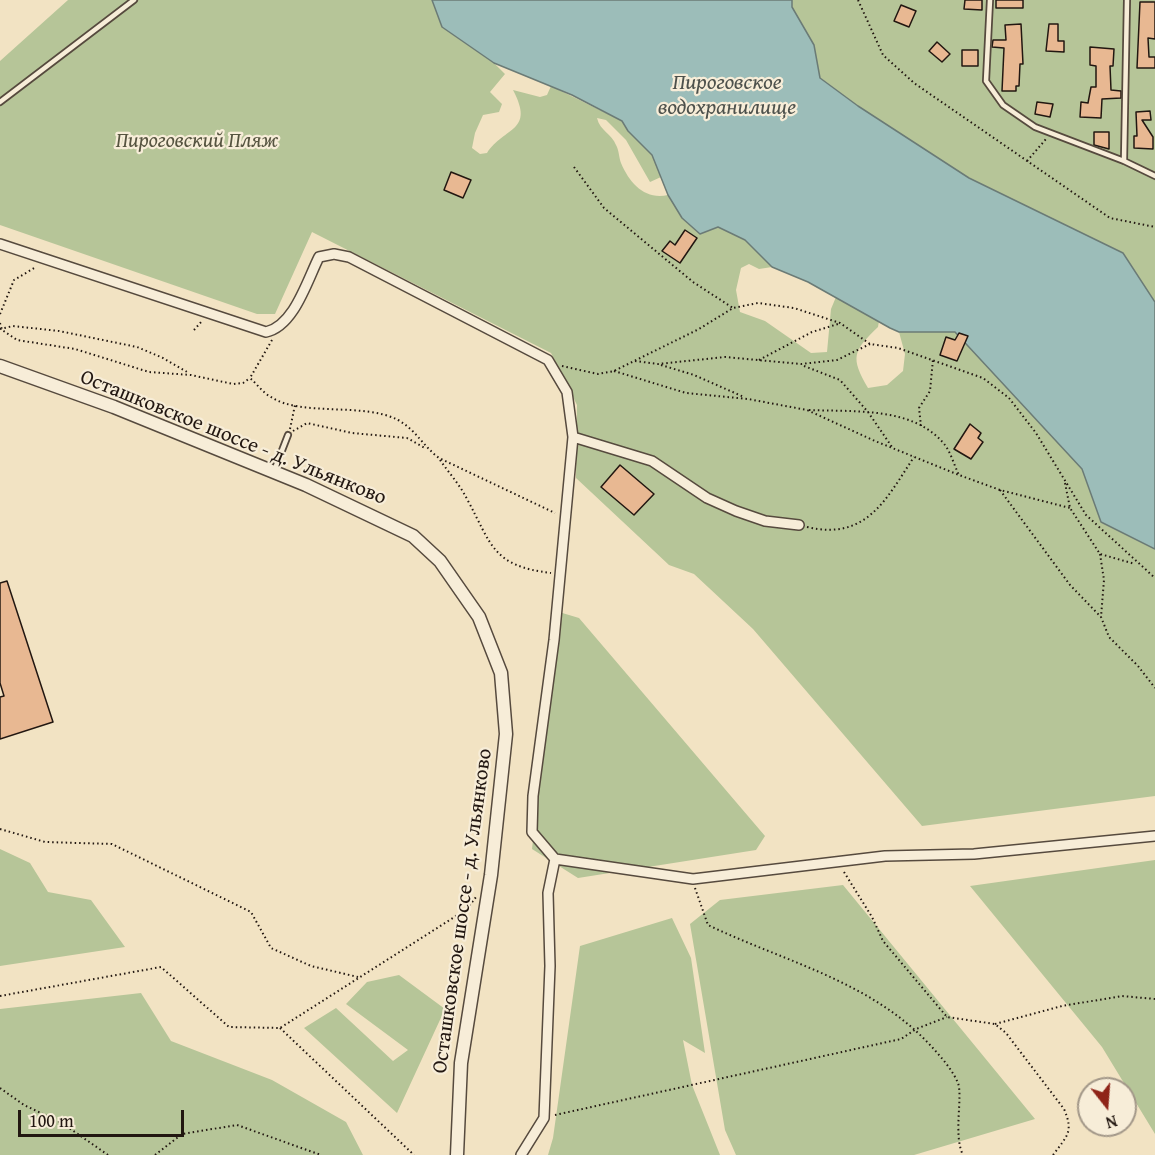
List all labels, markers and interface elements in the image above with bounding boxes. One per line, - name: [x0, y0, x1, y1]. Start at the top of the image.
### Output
- water label: Пироговское водохранилище: [658, 70, 796, 122]
- park label: Пироговский Пляж: [116, 129, 278, 155]
- street label: Осташковское шоссе - д. Ульянково: [76, 365, 390, 511]
- street label: Осташковское шоссе - д. Ульянково: [428, 747, 498, 1075]
- north arrow: [1077, 1077, 1137, 1137]
- scale bar: [21, 1098, 188, 1136]
- text: 100 m: [29, 1107, 74, 1134]
- text: N: [1103, 1109, 1120, 1135]

